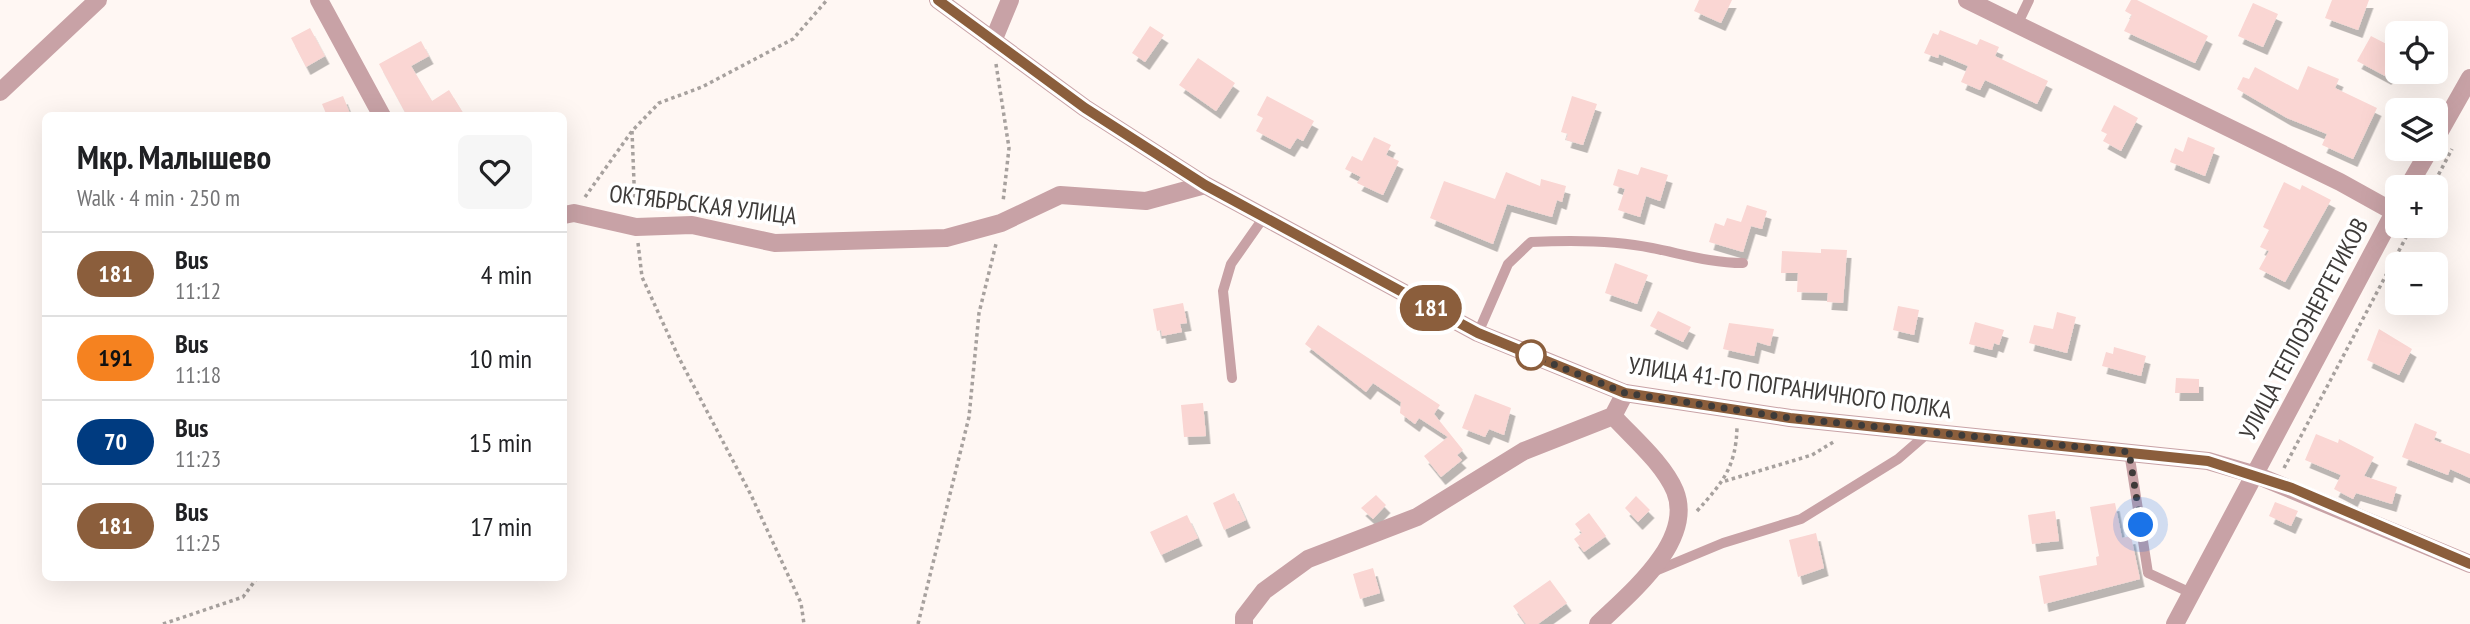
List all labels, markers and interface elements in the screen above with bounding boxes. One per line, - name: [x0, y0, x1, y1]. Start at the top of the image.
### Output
- map controls: [2385, 21, 2448, 315]
- button: locate: [2385, 21, 2448, 84]
- button: layers: [2385, 98, 2448, 161]
- text: Мкр. Малышево: [77, 135, 271, 178]
- button: heart: [458, 135, 532, 209]
- button: +: [2385, 175, 2448, 238]
- street label: ОКТЯБРЬСКАЯ УЛИЦА: [608, 178, 799, 231]
- text: Walk · 4 min · 250 m: [77, 183, 240, 212]
- street label: УЛИЦА ТЕПЛОЭНЕРГЕТИКОВ: [2232, 213, 2375, 445]
- text: Bus: [175, 243, 208, 276]
- button: −: [2385, 252, 2448, 315]
- text: 181: [98, 258, 133, 289]
- text: 4 min: [481, 258, 532, 291]
- text: 11:12: [175, 276, 221, 305]
- line badge: 181: [1391, 285, 1471, 331]
- text: 181: [1414, 292, 1448, 323]
- text: Bus: [175, 327, 208, 360]
- unlabelled marker: [1516, 340, 1546, 370]
- text: 191: [98, 342, 133, 373]
- text: 10 min: [469, 342, 532, 375]
- street label: УЛИЦА 41-ГО ПОГРАНИЧНОГО ПОЛКА: [1627, 349, 1954, 426]
- text: 11:18: [175, 360, 221, 389]
- text: Bus: [175, 411, 208, 444]
- text: 70: [104, 426, 127, 457]
- text: 15 min: [469, 426, 532, 459]
- text: 11:23: [175, 444, 221, 473]
- text: Bus: [175, 495, 208, 528]
- your location: [2123, 507, 2158, 542]
- text: 181: [98, 510, 133, 541]
- text: 17 min: [470, 510, 532, 543]
- text: 11:25: [175, 528, 221, 557]

